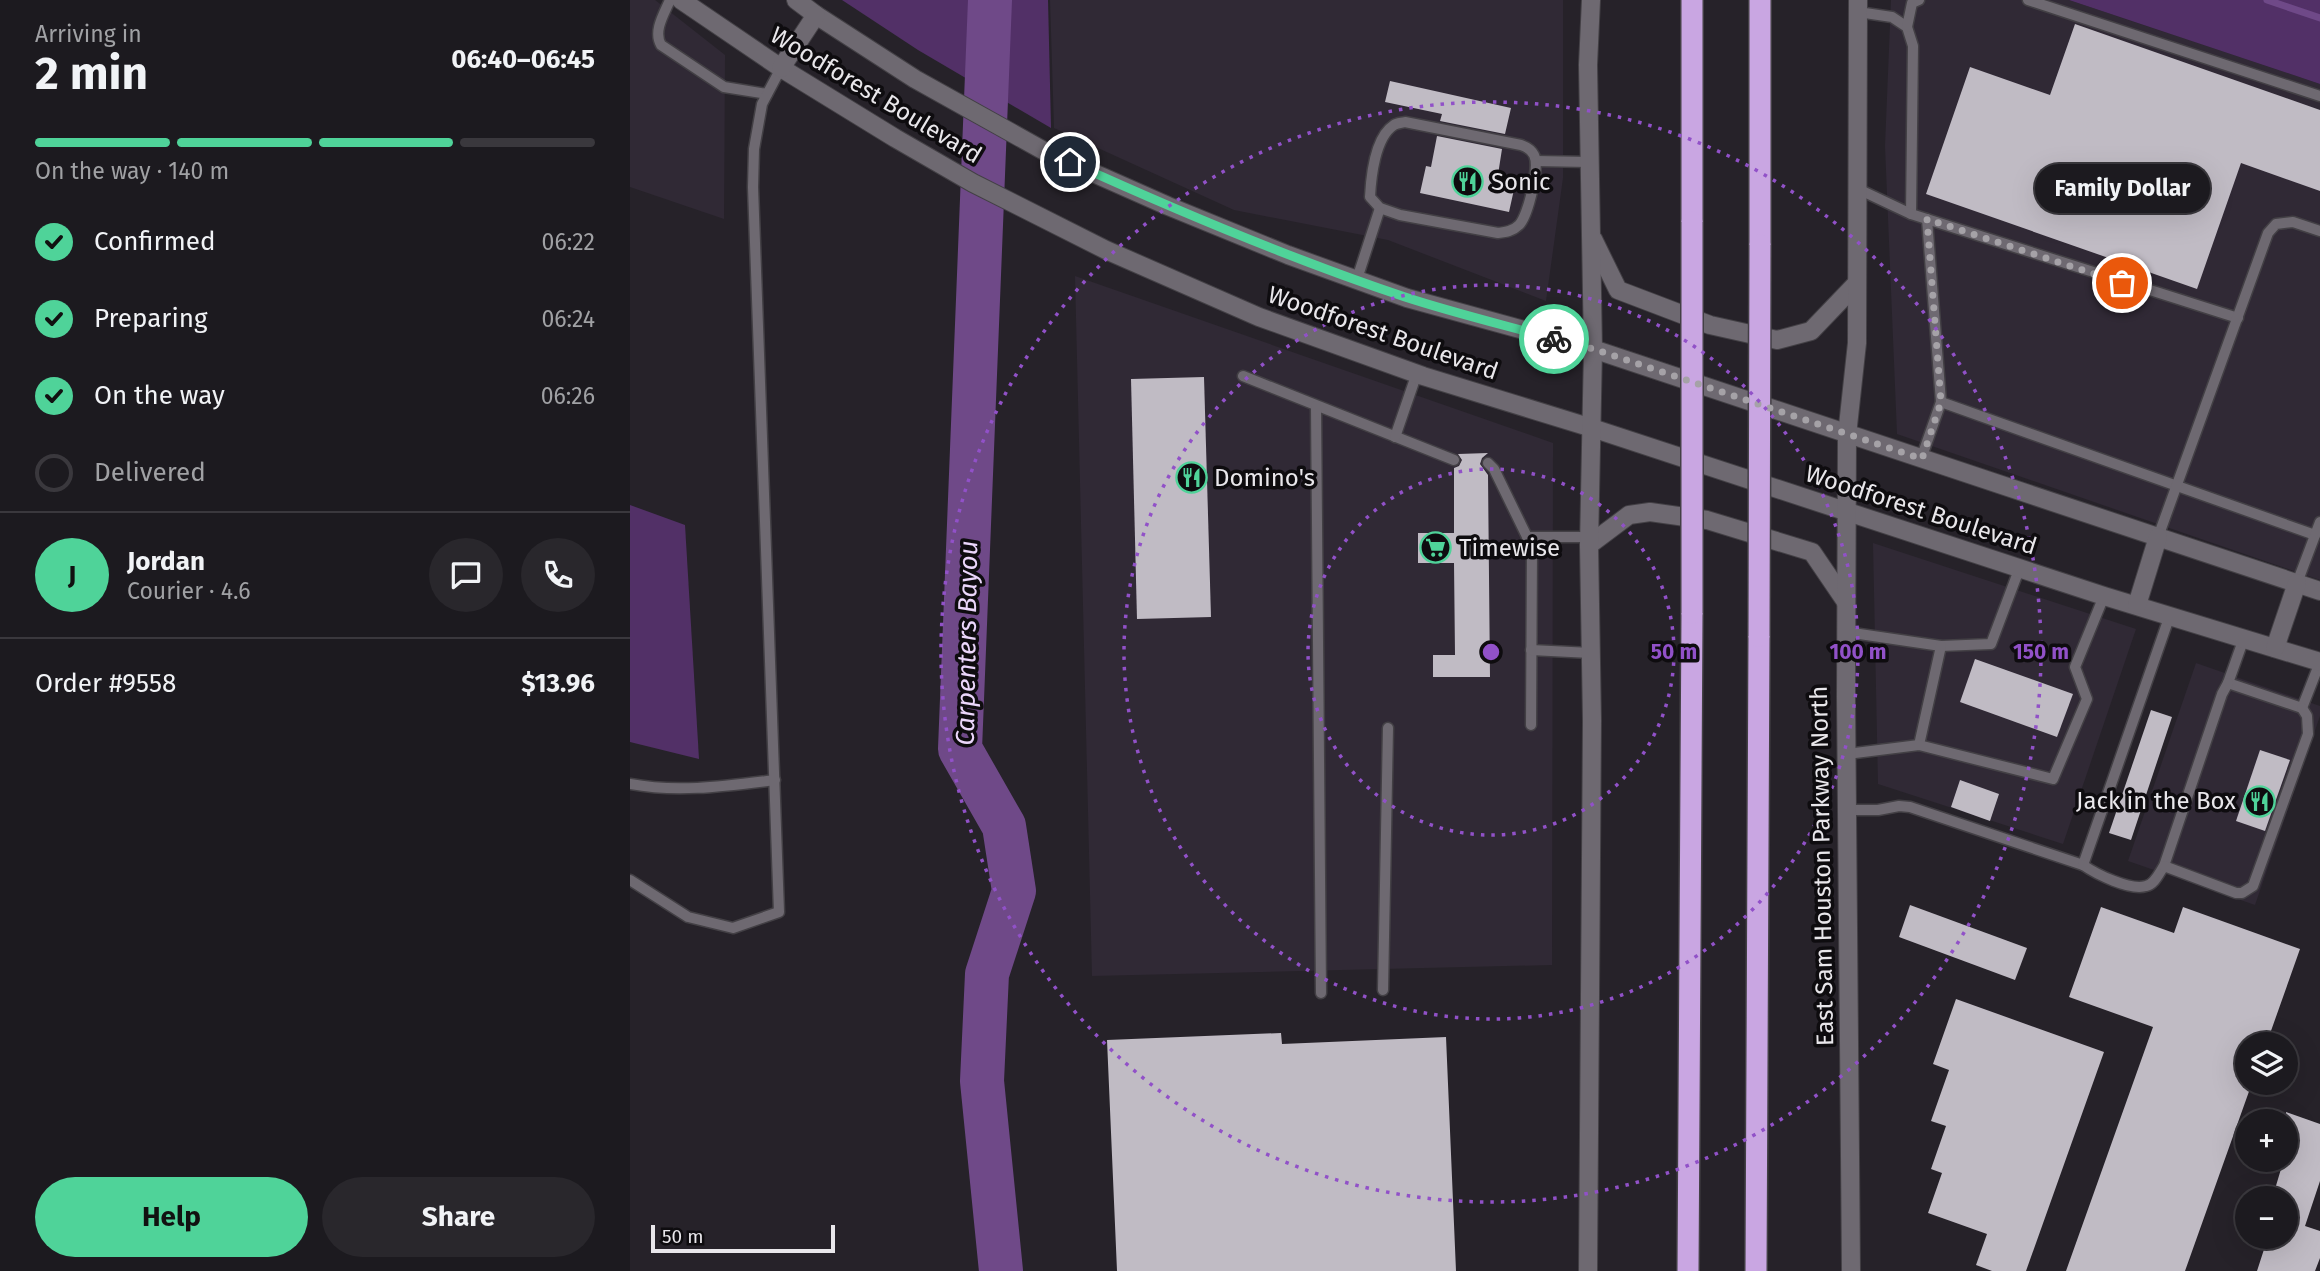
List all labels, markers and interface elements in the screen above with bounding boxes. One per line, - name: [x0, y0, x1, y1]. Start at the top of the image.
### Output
- text: Arriving in: [35, 20, 142, 48]
- street label: Woodforest Boulevard: [765, 21, 987, 169]
- text: 06:40–06:45: [451, 44, 595, 75]
- text: 2 min: [35, 46, 148, 101]
- pin: [1040, 132, 1100, 192]
- icon: home: [1051, 143, 1089, 181]
- text: On the way · 140 m: [35, 157, 229, 185]
- callout: Family Dollar: [2034, 164, 2210, 213]
- restaurant icon: Sonic: [1451, 165, 1485, 199]
- place label: Sonic: [1491, 168, 1550, 196]
- text: Family Dollar: [2054, 174, 2191, 202]
- icon: check: [35, 223, 73, 261]
- text: Confirmed: [94, 226, 215, 257]
- text: 06:22: [542, 228, 595, 256]
- pin: [2092, 253, 2152, 313]
- icon: bag: [2103, 264, 2141, 302]
- street label: Woodforest Boulevard: [1264, 280, 1502, 386]
- icon: check: [35, 300, 73, 338]
- text: Preparing: [94, 303, 207, 334]
- courier: [1519, 304, 1589, 374]
- text: 06:24: [541, 305, 595, 333]
- icon: bike: [1535, 320, 1573, 358]
- icon: check: [35, 377, 73, 415]
- text: On the way: [94, 380, 225, 411]
- text: 06:26: [541, 382, 595, 410]
- text: Delivered: [94, 457, 206, 488]
- street label: Woodforest Boulevard: [1802, 459, 2040, 561]
- restaurant icon: Domino's: [1174, 461, 1208, 495]
- place label: Domino's: [1214, 464, 1315, 492]
- supermarket icon: Timewise: [1419, 531, 1453, 565]
- place label: Timewise: [1459, 534, 1560, 562]
- button: chat: [429, 538, 503, 612]
- button: phone: [521, 538, 595, 612]
- water label: Carpenters Bayou: [950, 540, 984, 746]
- text: Jordan: [127, 546, 205, 577]
- text: J: [68, 560, 76, 591]
- text: Courier · 4.6: [127, 577, 251, 605]
- text: 50 m: [1651, 639, 1697, 665]
- text: 100 m: [1829, 639, 1887, 665]
- text: 150 m: [2013, 639, 2069, 665]
- centre of rings: [1479, 640, 1503, 664]
- text: Order #9558: [35, 668, 176, 699]
- text: $13.96: [521, 668, 595, 699]
- street label: East Sam Houston Parkway North: [1805, 686, 1839, 1046]
- restaurant icon: Jack in the Box: [2242, 784, 2276, 818]
- place label: Jack in the Box: [2076, 787, 2236, 815]
- map controls: [2235, 1032, 2298, 1249]
- button: layers: [2235, 1032, 2298, 1095]
- button: +: [2235, 1109, 2298, 1172]
- button: Help: [35, 1177, 308, 1257]
- button: Share: [322, 1177, 595, 1257]
- button: −: [2235, 1186, 2298, 1249]
- scale bar: [651, 1222, 835, 1254]
- text: 50 m: [662, 1225, 703, 1248]

